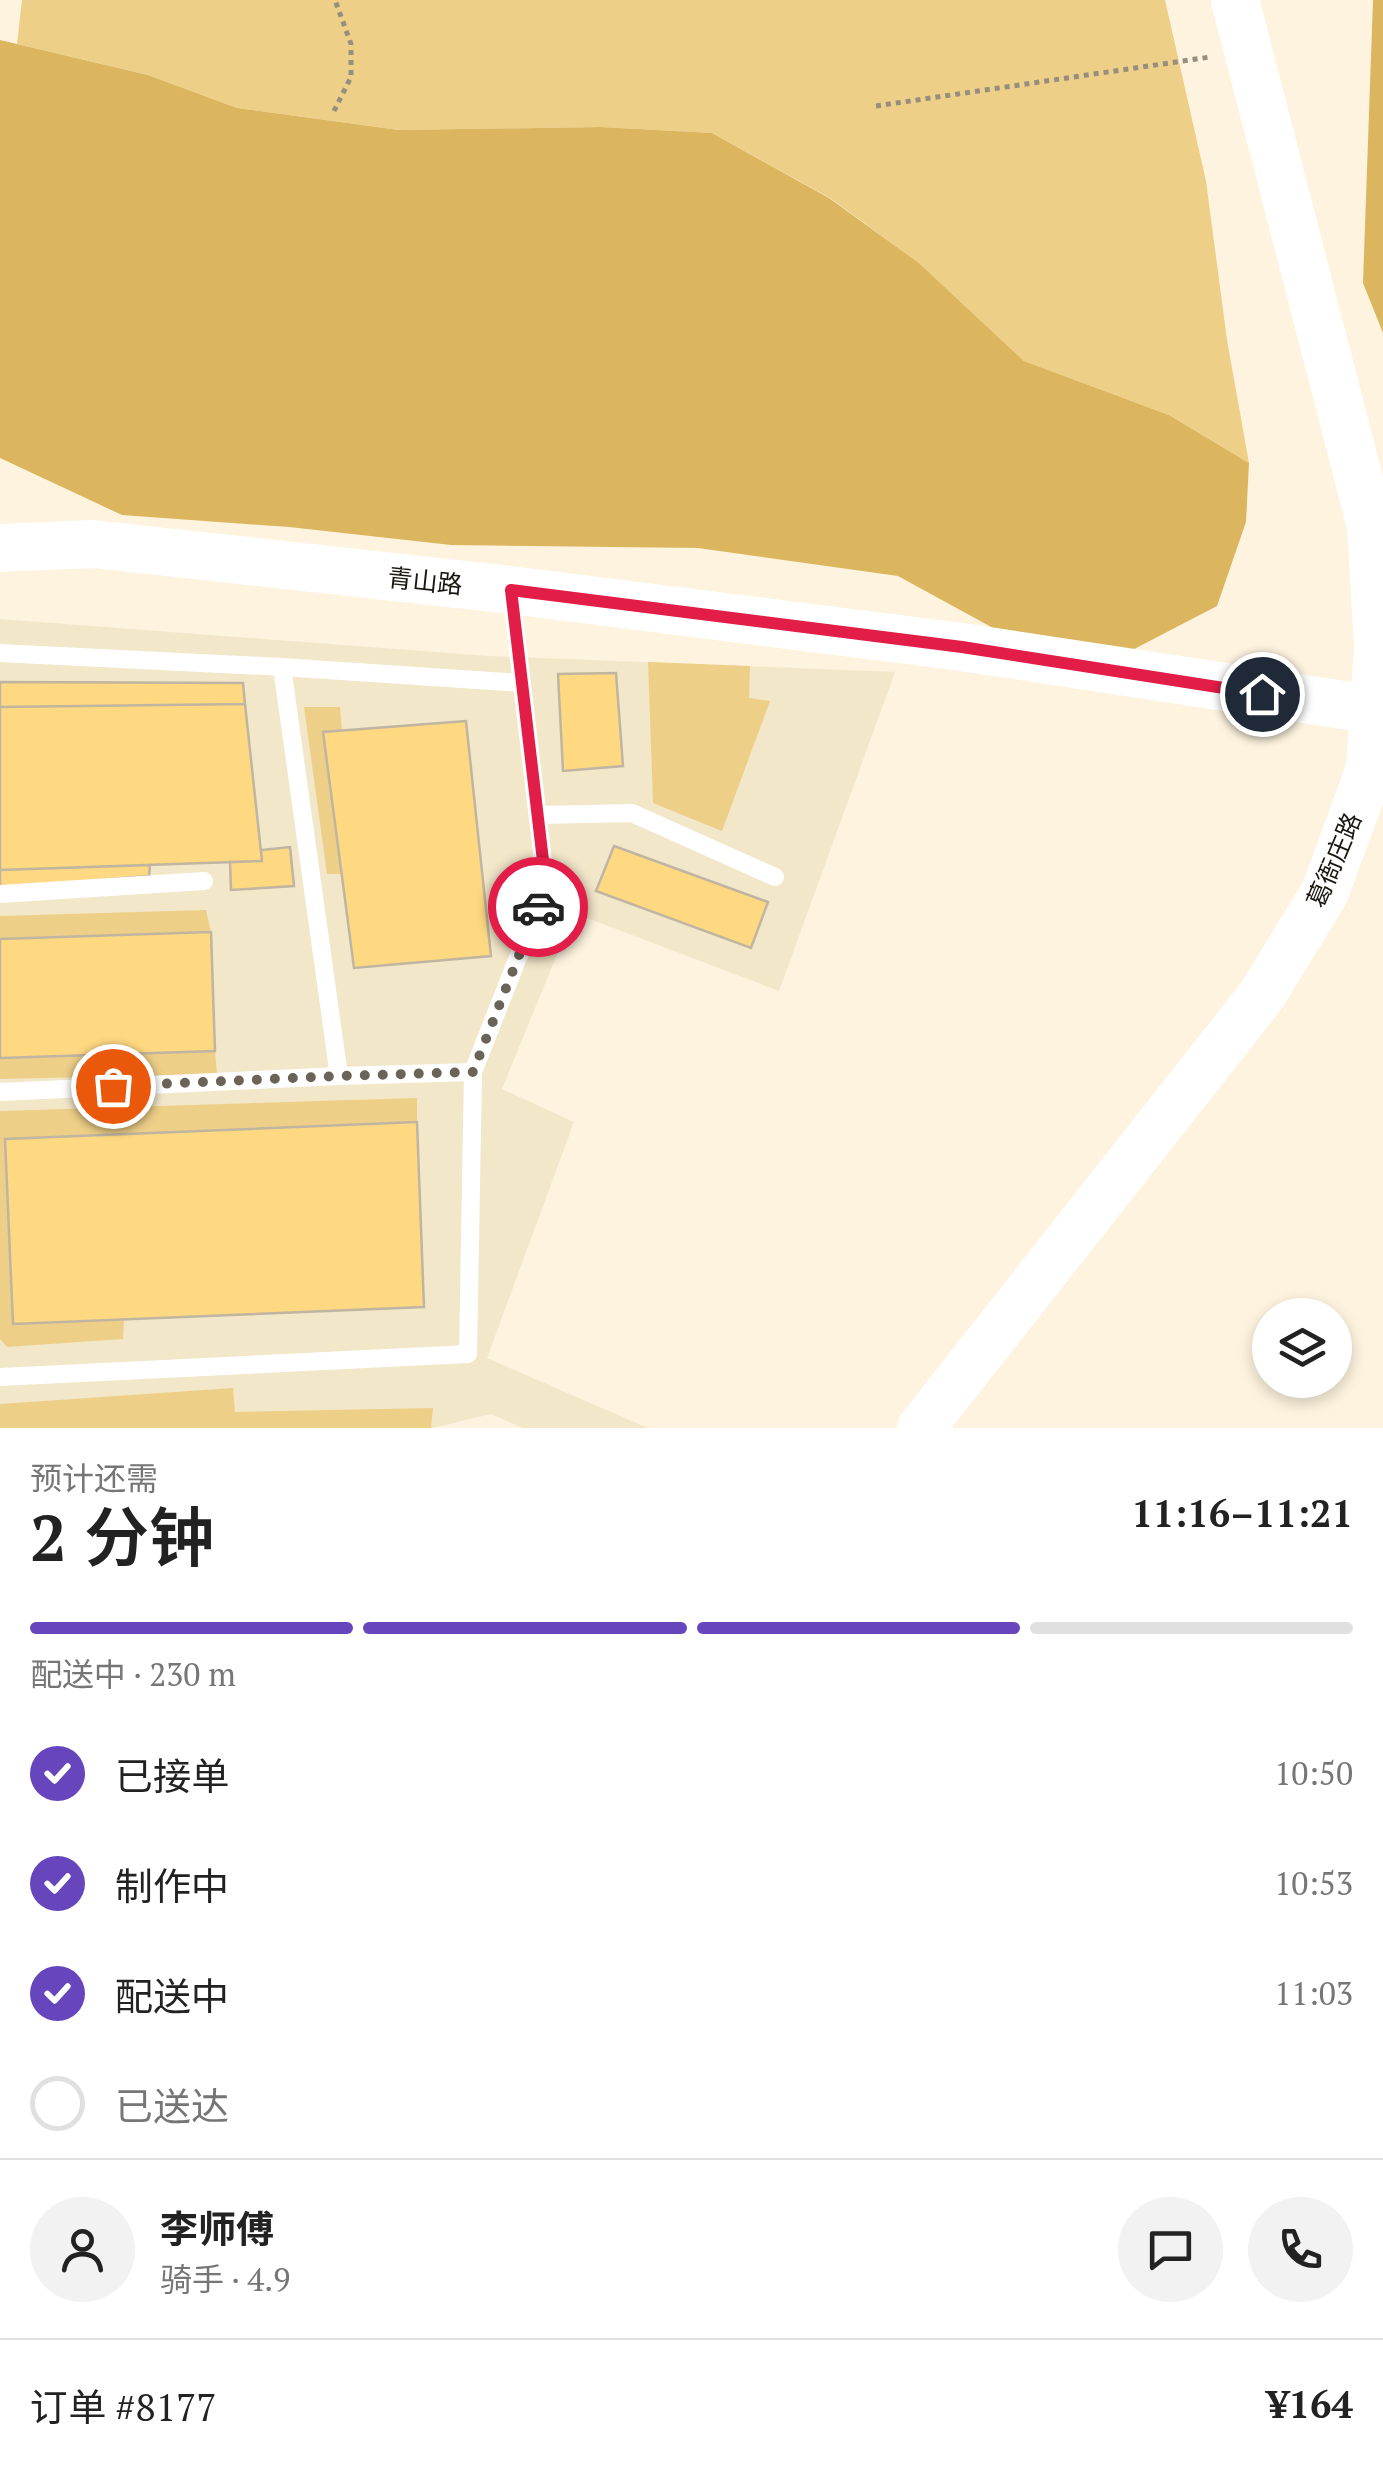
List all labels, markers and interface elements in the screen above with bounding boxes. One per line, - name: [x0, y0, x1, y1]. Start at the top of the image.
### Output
- street label: 青山路: [386, 560, 464, 601]
- pin: [1220, 652, 1305, 737]
- icon: home: [1235, 667, 1290, 722]
- street label: 葛衙庄路: [1299, 807, 1368, 912]
- courier: [488, 857, 588, 957]
- icon: car: [511, 880, 566, 935]
- pin: [71, 1044, 156, 1129]
- icon: bag: [86, 1059, 141, 1114]
- map controls: [1252, 1298, 1352, 1398]
- button: layers: [1252, 1298, 1352, 1398]
- text: 预计还需: [30, 1457, 158, 1499]
- text: 11:16–11:21: [1131, 1488, 1353, 1538]
- text: 2 分钟: [30, 1493, 214, 1580]
- text: 配送中 · 230 m: [30, 1653, 236, 1695]
- icon: check: [30, 1746, 85, 1801]
- text: 已接单: [115, 1751, 229, 1801]
- text: 10:50: [1274, 1752, 1353, 1794]
- icon: check: [30, 1856, 85, 1911]
- text: 制作中: [115, 1861, 229, 1911]
- text: 10:53: [1274, 1862, 1353, 1904]
- icon: check: [30, 1966, 85, 2021]
- text: 配送中: [115, 1971, 229, 2021]
- text: 11:03: [1274, 1972, 1353, 2014]
- text: 已送达: [115, 2081, 229, 2131]
- button: person: [30, 2197, 135, 2302]
- button: chat: [1118, 2197, 1223, 2302]
- button: phone: [1248, 2197, 1353, 2302]
- text: 李师傅: [160, 2204, 274, 2254]
- text: 骑手 · 4.9: [160, 2258, 290, 2300]
- text: ¥164: [1267, 2379, 1353, 2429]
- text: 订单 #8177: [30, 2382, 217, 2432]

